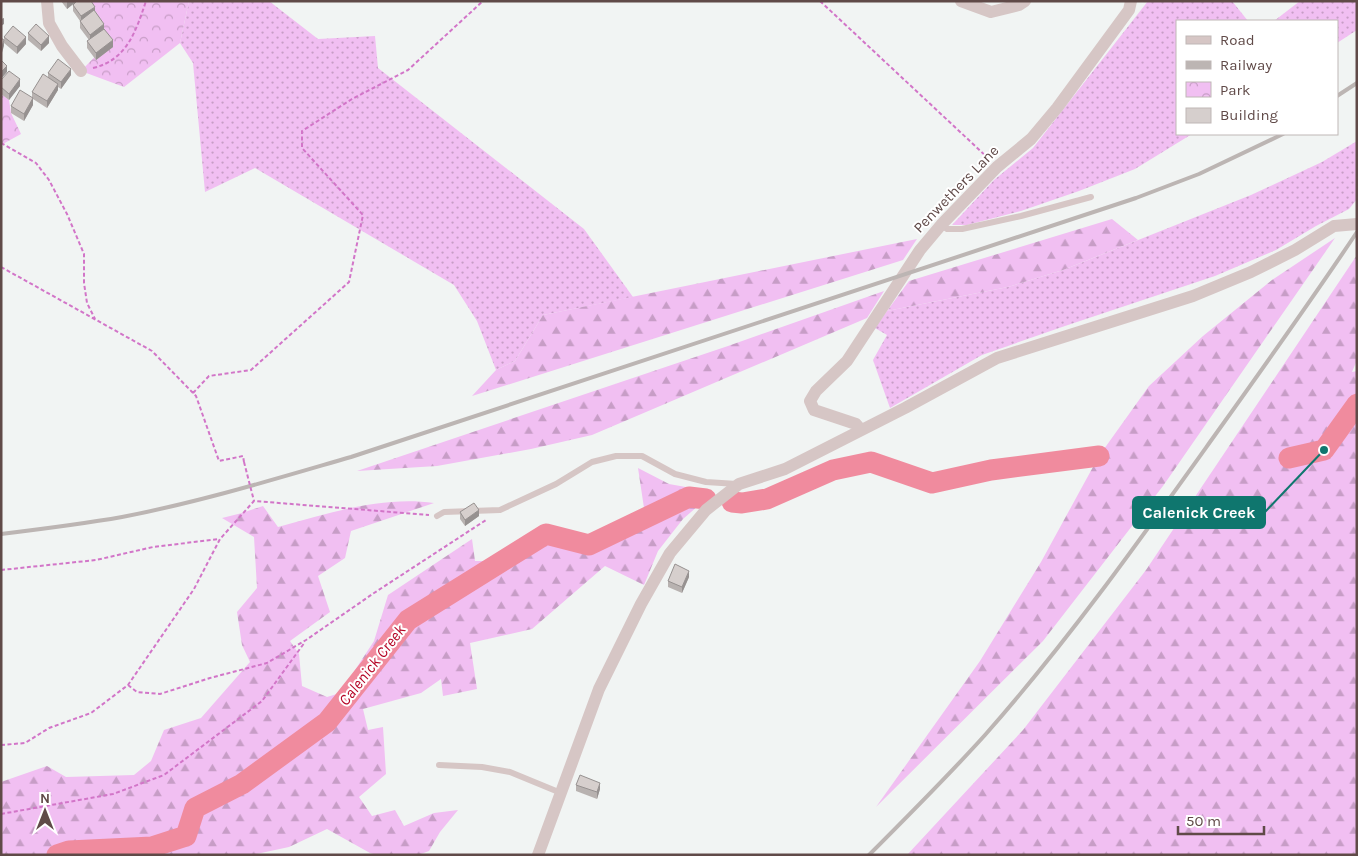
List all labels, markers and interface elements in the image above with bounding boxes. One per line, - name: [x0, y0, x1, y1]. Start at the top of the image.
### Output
- legend: [1176, 20, 1338, 135]
- text: Road: [1220, 31, 1255, 49]
- text: Railway: [1220, 56, 1272, 74]
- text: Park: [1220, 81, 1250, 99]
- text: Building: [1220, 106, 1278, 124]
- street label: Penwethers Lane: [910, 141, 1002, 237]
- callout: Calenick Creek: [1133, 497, 1265, 528]
- text: Calenick Creek: [1143, 503, 1256, 522]
- water label: Calenick Creek: [334, 620, 410, 709]
- north arrow: [20, 786, 70, 836]
- text: N: [40, 790, 50, 807]
- scale bar: [1178, 804, 1264, 836]
- text: 50 m: [1186, 812, 1221, 830]

